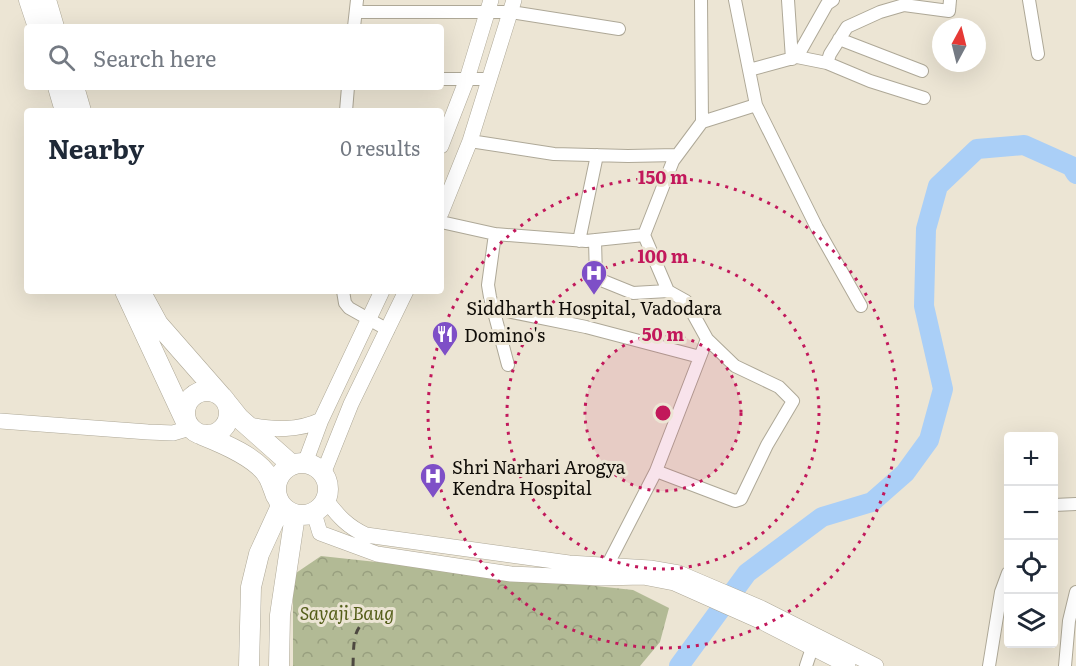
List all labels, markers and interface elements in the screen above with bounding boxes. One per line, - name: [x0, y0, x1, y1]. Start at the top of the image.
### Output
- north arrow: [932, 18, 986, 72]
- search box: [24, 24, 444, 90]
- icon: search: [45, 41, 78, 74]
- text: Search here: [93, 41, 216, 74]
- text: Nearby: [48, 128, 144, 167]
- text: 0 results: [340, 132, 420, 162]
- text: 150 m: [638, 163, 688, 190]
- text: 100 m: [637, 242, 689, 269]
- hospital icon: Siddharth Hospital, Vadodara: [579, 258, 609, 296]
- place label: Siddharth Hospital, Vadodara: [466, 294, 722, 321]
- restaurant icon: Domino's: [430, 319, 460, 357]
- text: 50 m: [642, 320, 684, 347]
- place label: Domino's: [464, 321, 545, 348]
- centre of rings: [653, 403, 673, 423]
- map controls: [1004, 432, 1058, 648]
- button: +: [1004, 432, 1058, 486]
- place label: Shri Narhari Arogya Kendra Hospital: [452, 453, 626, 501]
- hospital icon: Shri Narhari Arogya Kendra Hospital: [418, 461, 448, 499]
- button: −: [1004, 486, 1058, 540]
- button: locate: [1004, 540, 1058, 594]
- button: layers: [1004, 594, 1058, 648]
- park label: Sayaji Baug: [300, 599, 394, 626]

